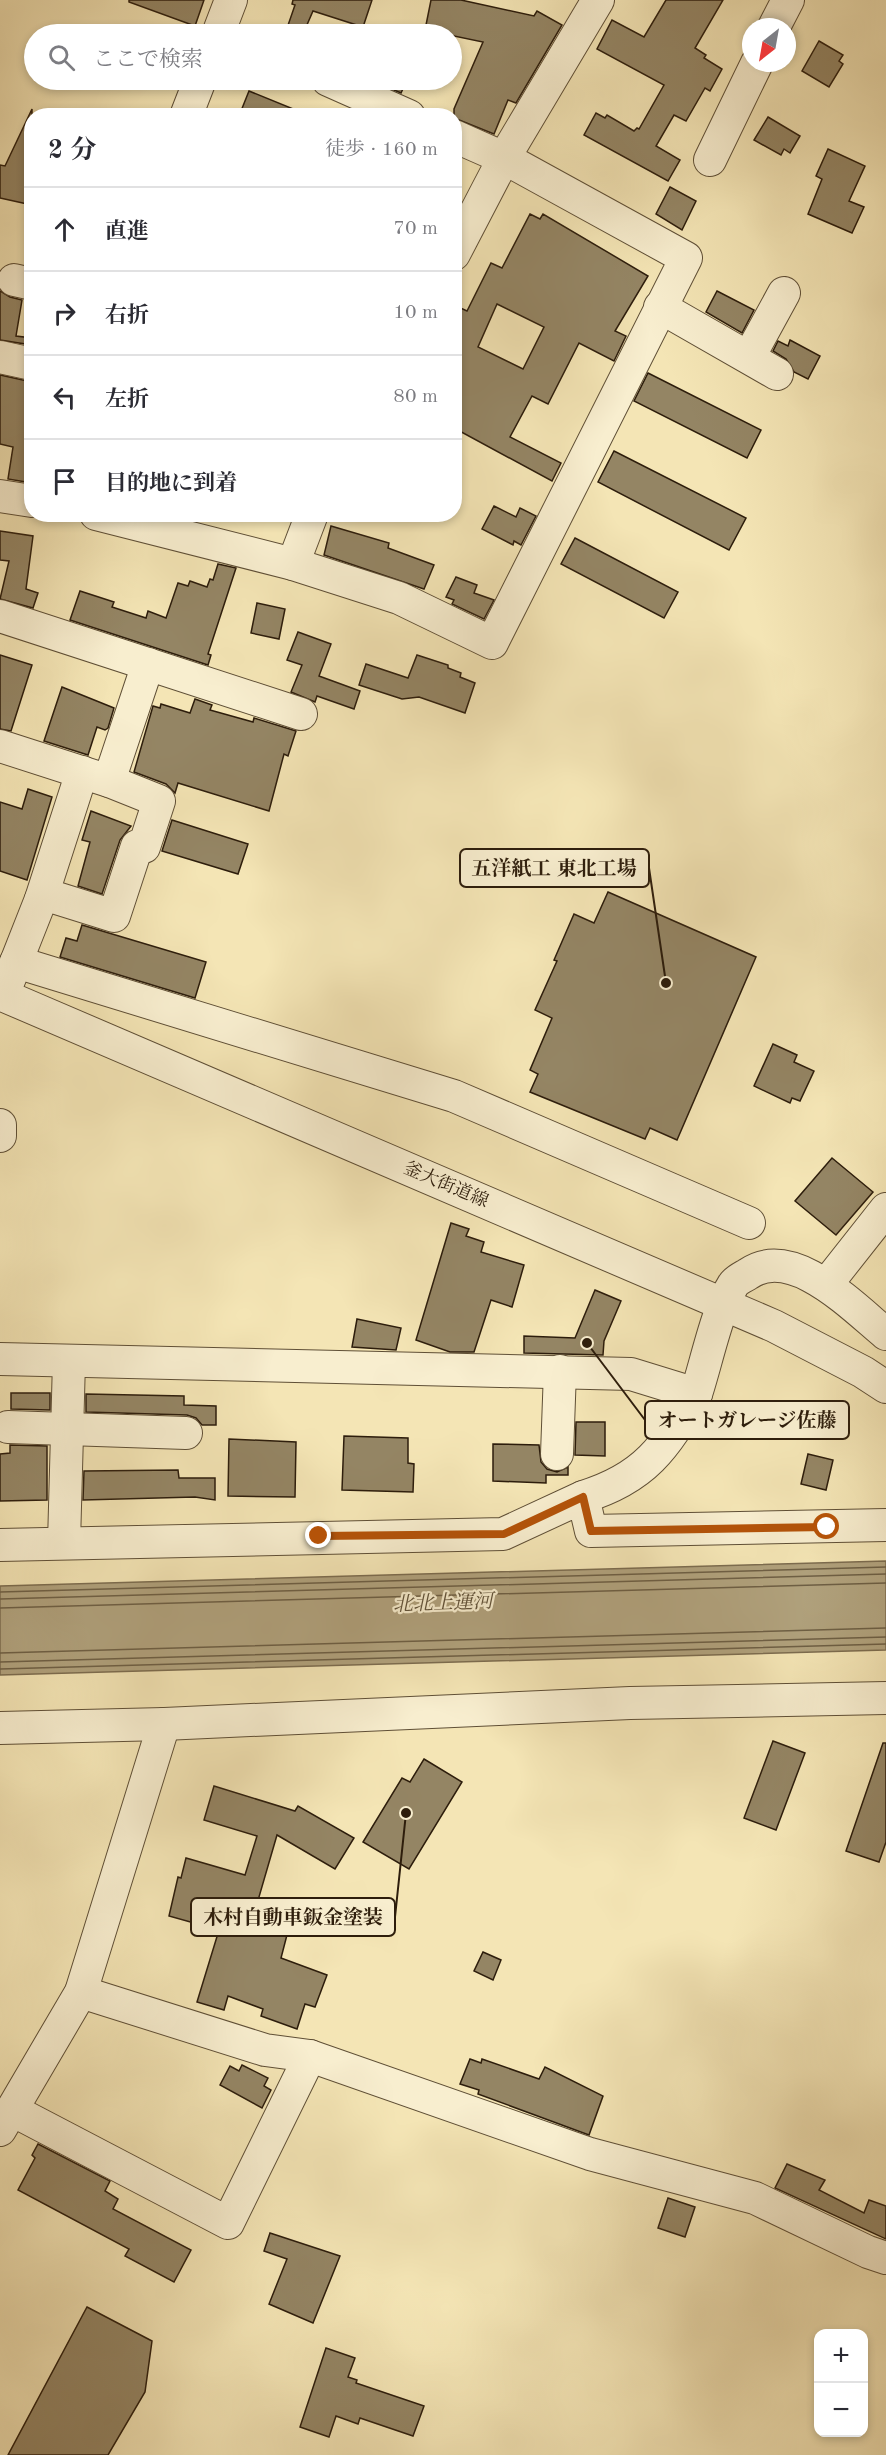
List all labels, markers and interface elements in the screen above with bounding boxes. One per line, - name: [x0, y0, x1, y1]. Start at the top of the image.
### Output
- north arrow: [742, 18, 796, 72]
- search box: [24, 24, 462, 90]
- icon: search: [45, 41, 78, 74]
- text: ここで検索: [93, 49, 203, 71]
- text: 2 分: [48, 138, 96, 164]
- text: 徒歩 · 160 m: [325, 140, 438, 160]
- icon: ahead: [48, 213, 81, 246]
- text: 70 m: [393, 219, 438, 239]
- text: 直進: [105, 221, 149, 243]
- icon: right: [48, 297, 81, 330]
- text: 10 m: [393, 303, 438, 323]
- text: 右折: [105, 305, 149, 327]
- icon: left: [48, 381, 81, 414]
- text: 80 m: [393, 387, 438, 407]
- text: 左折: [105, 389, 149, 411]
- icon: arrive: [48, 465, 81, 498]
- text: 目的地に到着: [105, 473, 237, 495]
- callout: 五洋紙工 東北工場: [460, 849, 649, 887]
- text: 五洋紙工 東北工場: [471, 857, 637, 880]
- street label: 釜大街道線: [401, 1157, 492, 1211]
- callout: オートガレージ佐藤: [645, 1401, 849, 1439]
- text: オートガレージ佐藤: [658, 1409, 837, 1432]
- route start: [813, 1513, 839, 1539]
- route end: [305, 1522, 331, 1548]
- water label: 北北上運河: [393, 1590, 496, 1616]
- callout: 木村自動車鈑金塗装: [191, 1898, 395, 1936]
- text: 木村自動車鈑金塗装: [203, 1906, 383, 1929]
- map controls: [814, 2329, 868, 2437]
- button: +: [814, 2329, 868, 2383]
- button: −: [814, 2383, 868, 2437]

